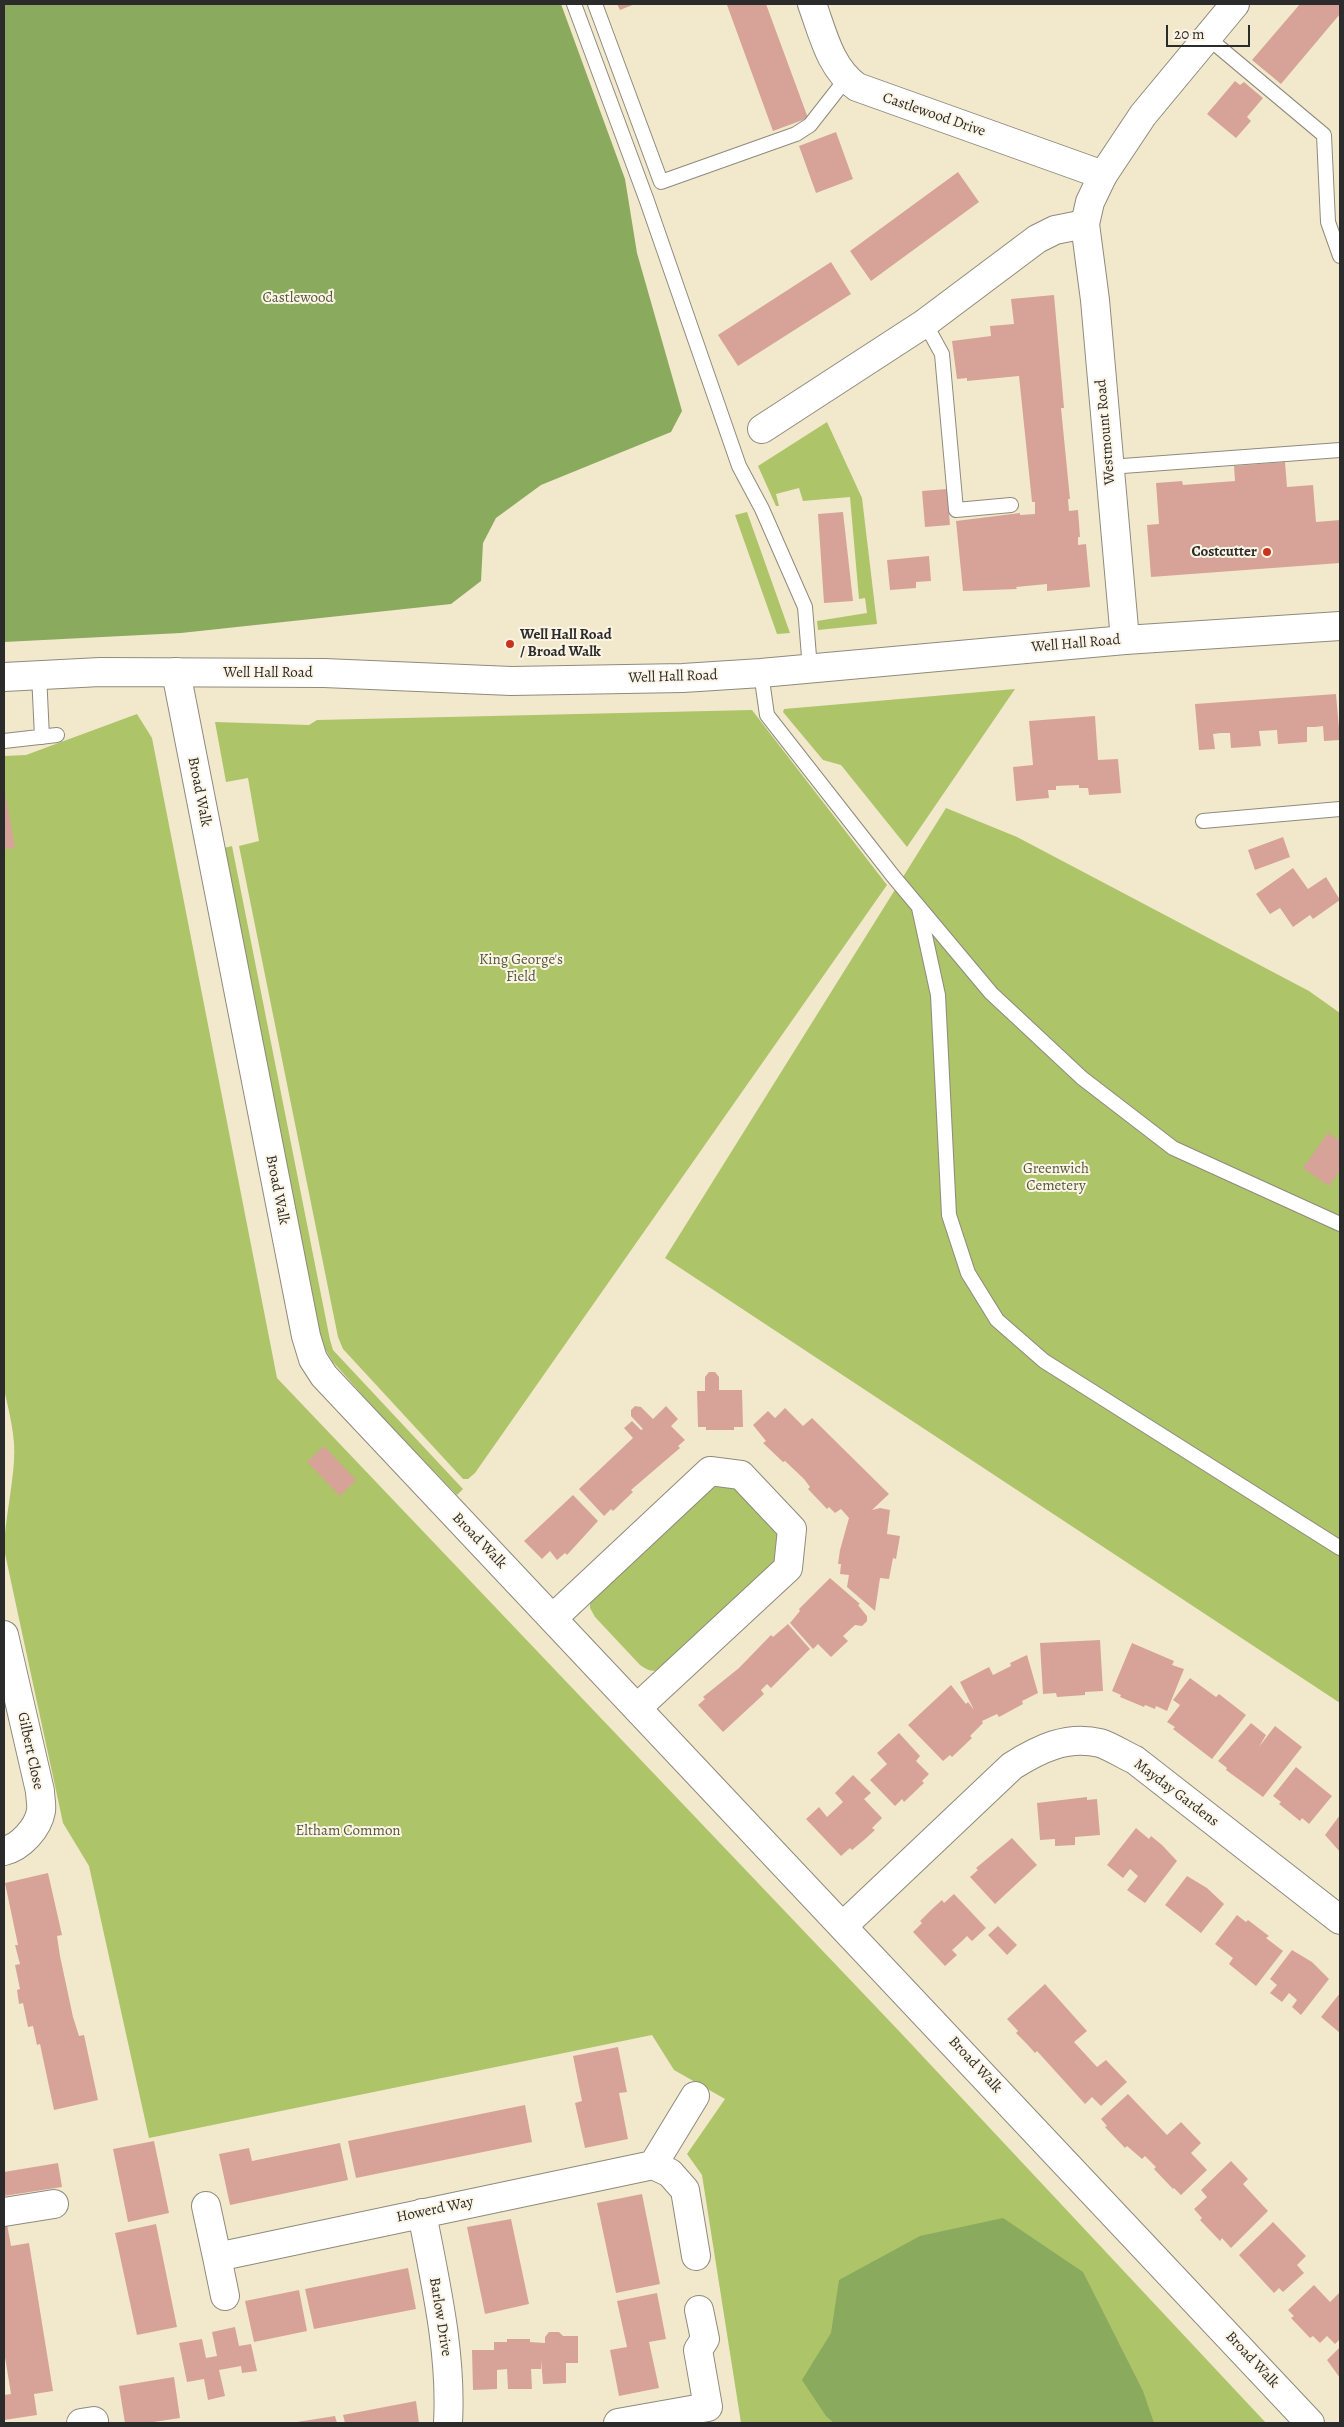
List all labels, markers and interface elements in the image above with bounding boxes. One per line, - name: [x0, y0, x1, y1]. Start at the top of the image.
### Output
- scale bar: [1169, 15, 1253, 47]
- text: 20 m: [1174, 24, 1205, 44]
- street label: Castlewood Drive: [880, 89, 988, 141]
- park label: Castlewood: [262, 289, 334, 307]
- street label: Westmount Road: [1092, 378, 1120, 486]
- place label: Costcutter: [1191, 543, 1257, 561]
- marker: Costcutter: [1261, 546, 1273, 558]
- place label: Well Hall Road / Broad Walk: [520, 626, 612, 661]
- street label: Well Hall Road: [1031, 631, 1121, 657]
- marker: Well Hall Road / Broad Walk: [504, 638, 516, 650]
- street label: Well Hall Road: [223, 664, 313, 682]
- street label: Well Hall Road: [628, 666, 718, 688]
- street label: Broad Walk: [183, 756, 215, 828]
- park label: King George's Field: [479, 951, 563, 986]
- street label: Broad Walk: [261, 1154, 293, 1226]
- park label: Greenwich Cemetery: [1023, 1160, 1089, 1195]
- street label: Broad Walk: [448, 1509, 510, 1573]
- street label: Gilbert Close: [13, 1711, 47, 1791]
- street label: Mayday Gardens: [1130, 1755, 1222, 1831]
- park label: Eltham Common: [295, 1822, 401, 1840]
- street label: Broad Walk: [944, 2033, 1006, 2097]
- street label: Howerd Way: [395, 2193, 475, 2227]
- street label: Barlow Drive: [425, 2276, 455, 2358]
- street label: Broad Walk: [1221, 2328, 1283, 2392]

